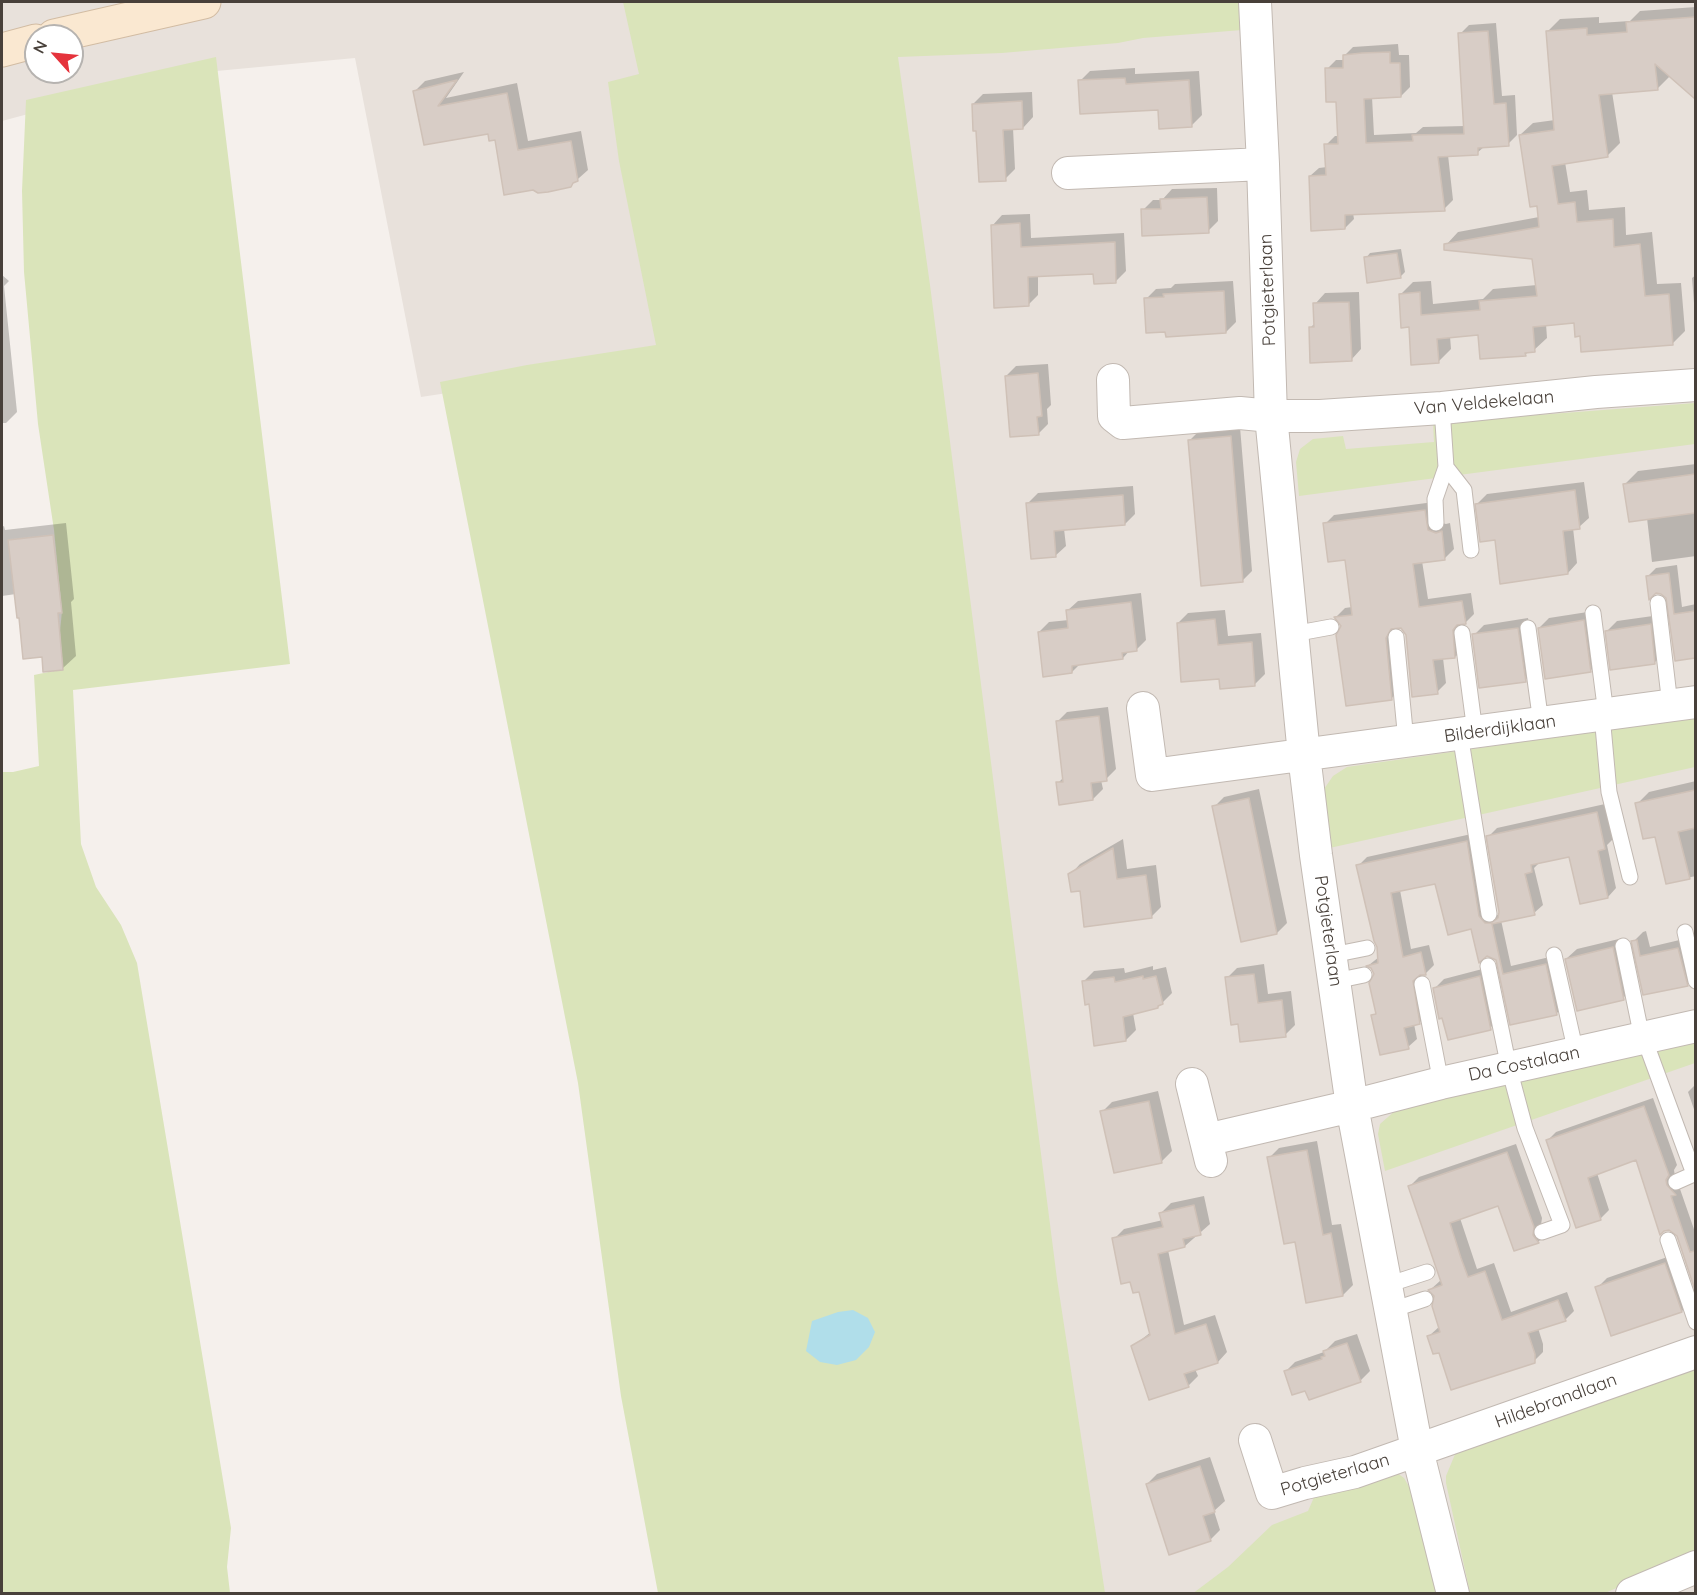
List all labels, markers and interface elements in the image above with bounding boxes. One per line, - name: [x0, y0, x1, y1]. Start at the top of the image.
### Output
- north arrow: [24, 24, 84, 84]
- text: N: [28, 37, 51, 57]
- street label: Potgieterlaan: [1255, 233, 1281, 347]
- street label: Van Veldekelaan: [1413, 386, 1555, 420]
- street label: Bilderdijklaan: [1443, 710, 1557, 748]
- street label: Potgieterlaan: [1309, 874, 1347, 988]
- street label: Da Costalaan: [1466, 1042, 1582, 1086]
- street label: Hildebrandlaan: [1492, 1369, 1620, 1433]
- street label: Potgieterlaan: [1278, 1449, 1392, 1501]

